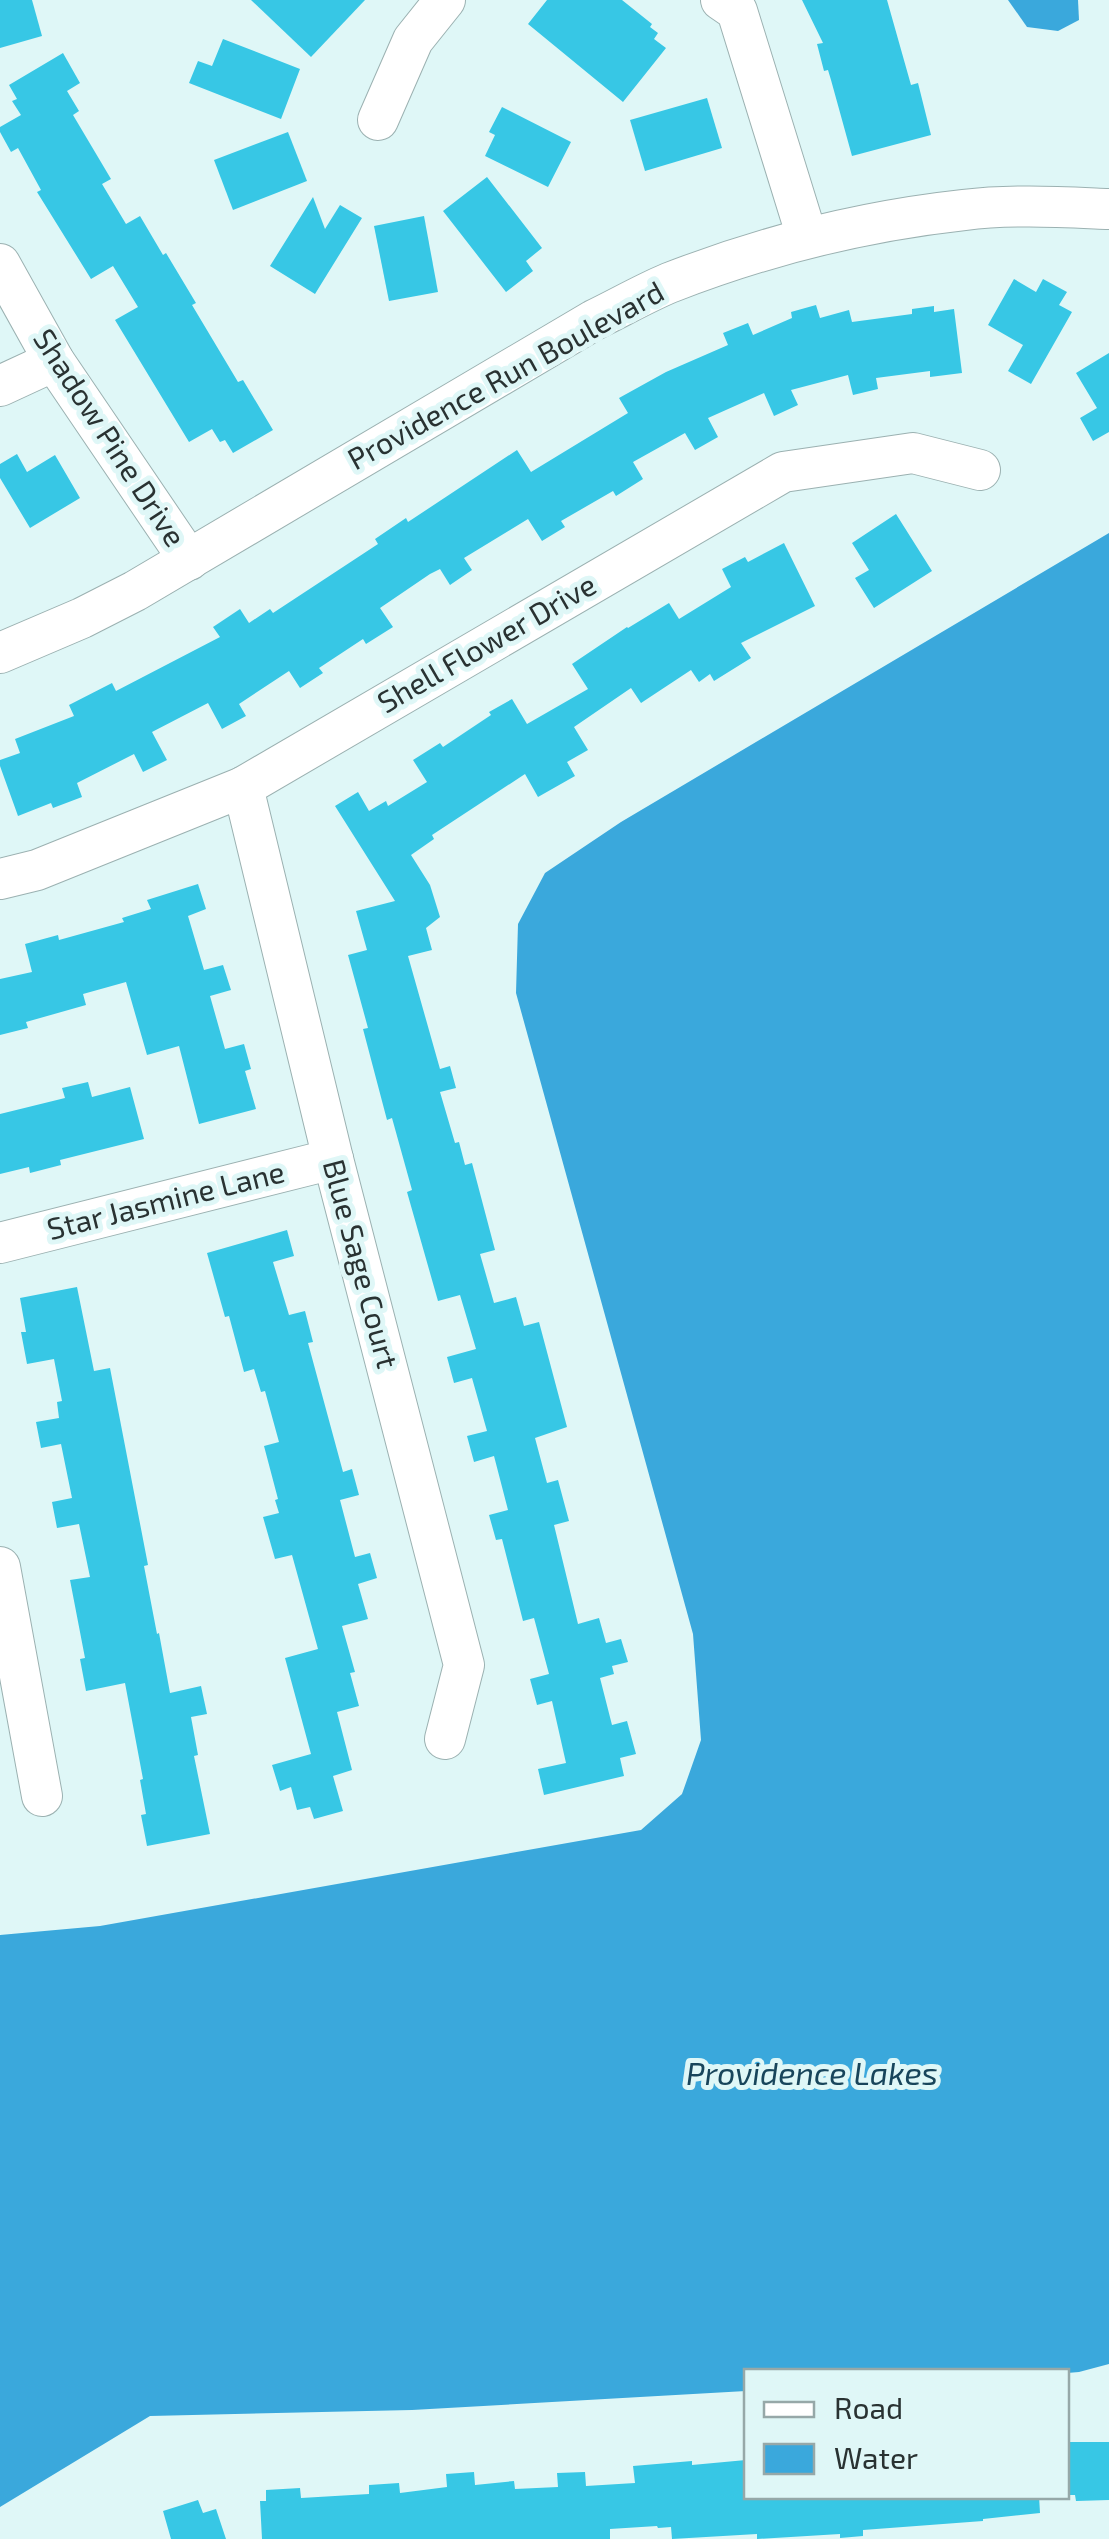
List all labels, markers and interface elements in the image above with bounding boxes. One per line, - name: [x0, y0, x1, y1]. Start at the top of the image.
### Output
- street label: Providence Run Boulevard: [341, 272, 669, 476]
- street label: Shadow Pine Drive: [27, 321, 194, 553]
- street label: Shell Flower Drive: [370, 565, 602, 719]
- street label: Star Jasmine Lane: [43, 1152, 288, 1246]
- street label: Blue Sage Court: [317, 1155, 407, 1372]
- water label: Providence Lakes: [686, 2053, 938, 2091]
- legend: [744, 2369, 1069, 2499]
- text: Road: [834, 2389, 903, 2425]
- text: Water: [834, 2439, 918, 2475]

